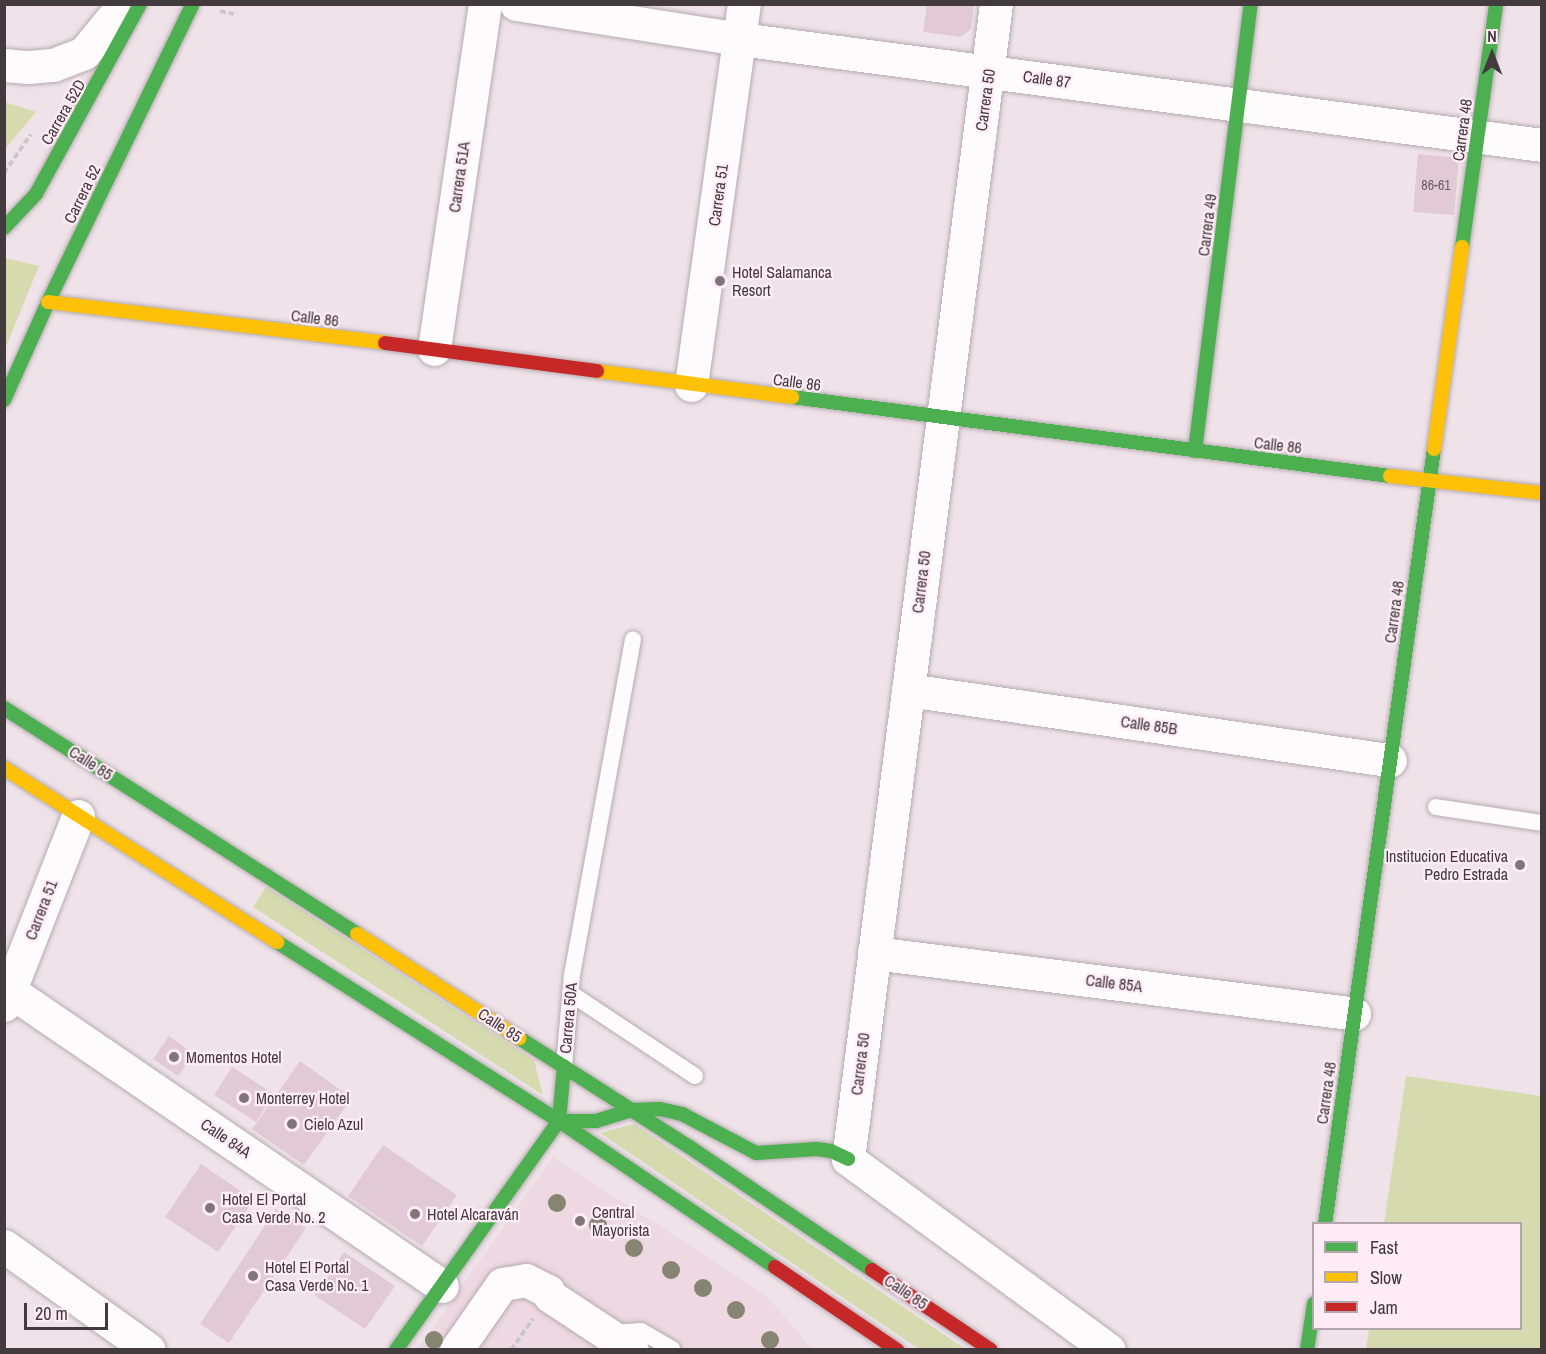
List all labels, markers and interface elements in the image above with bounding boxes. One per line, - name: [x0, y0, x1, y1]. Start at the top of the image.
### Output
- north arrow: [1462, 24, 1522, 84]
- text: N: [1487, 25, 1497, 47]
- street label: Calle 87: [1022, 66, 1072, 92]
- street label: Carrera 50: [971, 68, 999, 132]
- street label: Carrera 52D: [37, 76, 89, 148]
- street label: Carrera 48: [1448, 98, 1476, 162]
- street label: Carrera 51A: [445, 140, 473, 214]
- street label: Carrera 52: [60, 162, 104, 226]
- street label: Carrera 51: [704, 163, 732, 227]
- house number: 86-61: [1421, 177, 1451, 193]
- street label: Carrera 49: [1194, 193, 1220, 257]
- place label: Hotel Salamanca Resort: [732, 262, 832, 300]
- marker: Hotel Salamanca Resort: [713, 274, 727, 288]
- street label: Calle 86: [290, 306, 340, 330]
- street label: Calle 86: [772, 370, 822, 394]
- street label: Calle 86: [1253, 433, 1303, 457]
- street label: Carrera 50: [908, 550, 934, 614]
- street label: Carrera 48: [1380, 580, 1408, 644]
- street label: Calle 85B: [1120, 712, 1178, 738]
- street label: Calle 85: [66, 742, 116, 784]
- place label: Institucion Educativa Pedro Estrada: [1385, 846, 1508, 884]
- marker: Institucion Educativa Pedro Estrada: [1513, 858, 1527, 872]
- street label: Carrera 51: [21, 877, 61, 943]
- street label: Calle 85A: [1085, 970, 1143, 996]
- street label: Carrera 50A: [555, 982, 581, 1054]
- street label: Calle 85: [475, 1004, 525, 1046]
- street label: Carrera 50: [847, 1032, 873, 1096]
- place label: Momentos Hotel: [186, 1047, 282, 1067]
- marker: Momentos Hotel: [167, 1050, 181, 1064]
- street label: Carrera 48: [1312, 1061, 1340, 1125]
- place label: Monterrey Hotel: [256, 1088, 349, 1108]
- marker: Monterrey Hotel: [237, 1091, 251, 1105]
- street label: Calle 84A: [197, 1114, 255, 1162]
- place label: Cielo Azul: [304, 1114, 364, 1134]
- marker: Cielo Azul: [285, 1117, 299, 1131]
- place label: Hotel El Portal Casa Verde No. 2: [222, 1189, 326, 1227]
- marker: Hotel El Portal Casa Verde No. 2: [203, 1201, 217, 1215]
- place label: Central Mayorista: [592, 1202, 650, 1240]
- place label: Hotel Alcaraván: [427, 1204, 520, 1224]
- marker: Hotel Alcaraván: [408, 1207, 422, 1221]
- marker: Central Mayorista: [573, 1214, 587, 1228]
- legend: [1312, 1222, 1522, 1330]
- text: Fast: [1370, 1235, 1398, 1260]
- place label: Hotel El Portal Casa Verde No. 1: [265, 1257, 369, 1295]
- text: Slow: [1370, 1265, 1402, 1290]
- marker: Hotel El Portal Casa Verde No. 1: [246, 1269, 260, 1283]
- street label: Calle 85: [881, 1271, 931, 1313]
- scale bar: [27, 1291, 111, 1329]
- text: Jam: [1370, 1295, 1398, 1320]
- text: 20 m: [35, 1301, 68, 1326]

